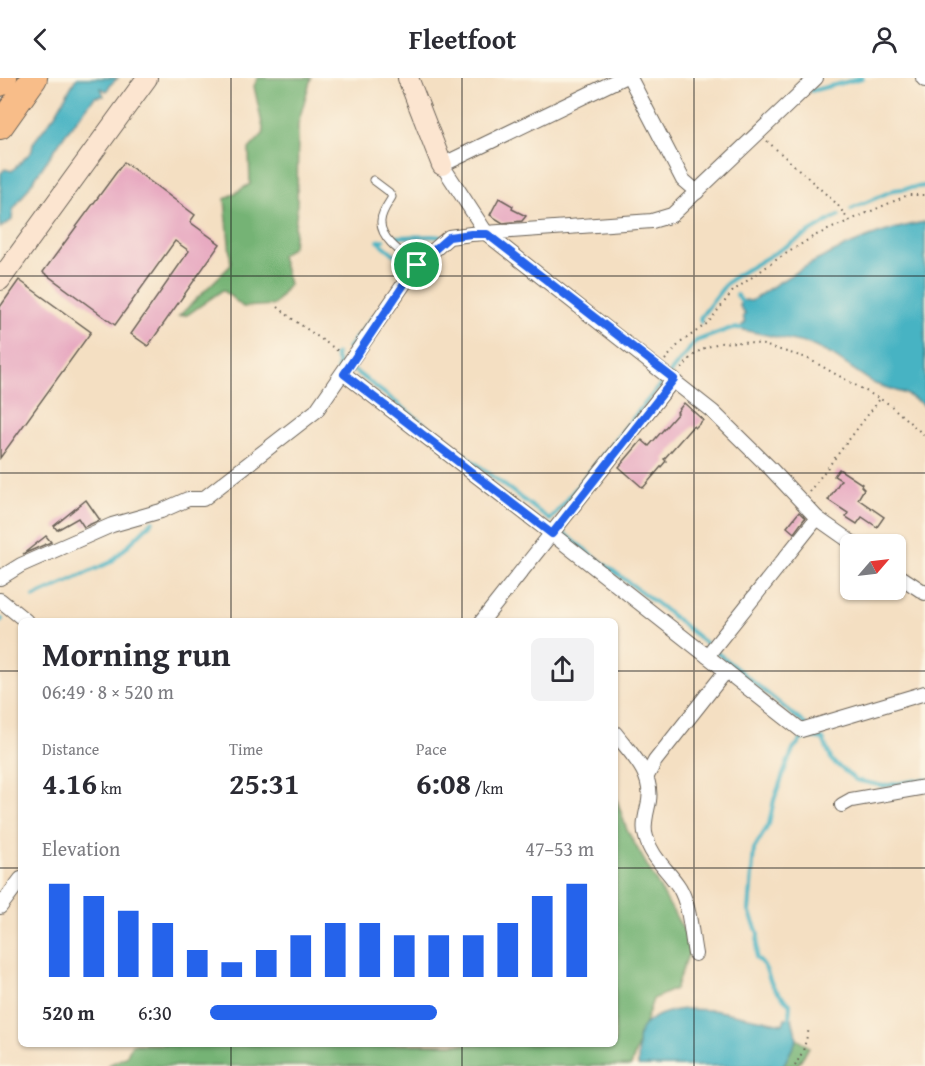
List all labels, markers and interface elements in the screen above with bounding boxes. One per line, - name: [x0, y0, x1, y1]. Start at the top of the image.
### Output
- text: Fleetfoot: [409, 19, 516, 59]
- icon: back: [24, 23, 57, 56]
- icon: person: [868, 23, 901, 56]
- pin: [391, 239, 442, 290]
- icon: arrive: [400, 248, 433, 281]
- north arrow: [840, 534, 906, 600]
- map controls: [840, 534, 906, 600]
- text: Morning run: [42, 630, 231, 678]
- button: share: [531, 638, 594, 701]
- text: 06:49 · 8 × 520 m: [42, 677, 174, 706]
- text: Distance: [42, 737, 99, 761]
- text: Time: [229, 737, 263, 761]
- text: Pace: [416, 737, 447, 761]
- text: 4.16: [42, 761, 97, 805]
- text: 25:31: [229, 761, 300, 805]
- text: 6:08: [416, 761, 471, 805]
- text: km: [97, 776, 122, 800]
- text: /km: [471, 776, 503, 800]
- text: Elevation: [42, 834, 120, 863]
- text: 47–53 m: [525, 834, 594, 863]
- text: 520 m: [42, 998, 95, 1027]
- text: 6:30: [138, 998, 172, 1027]

